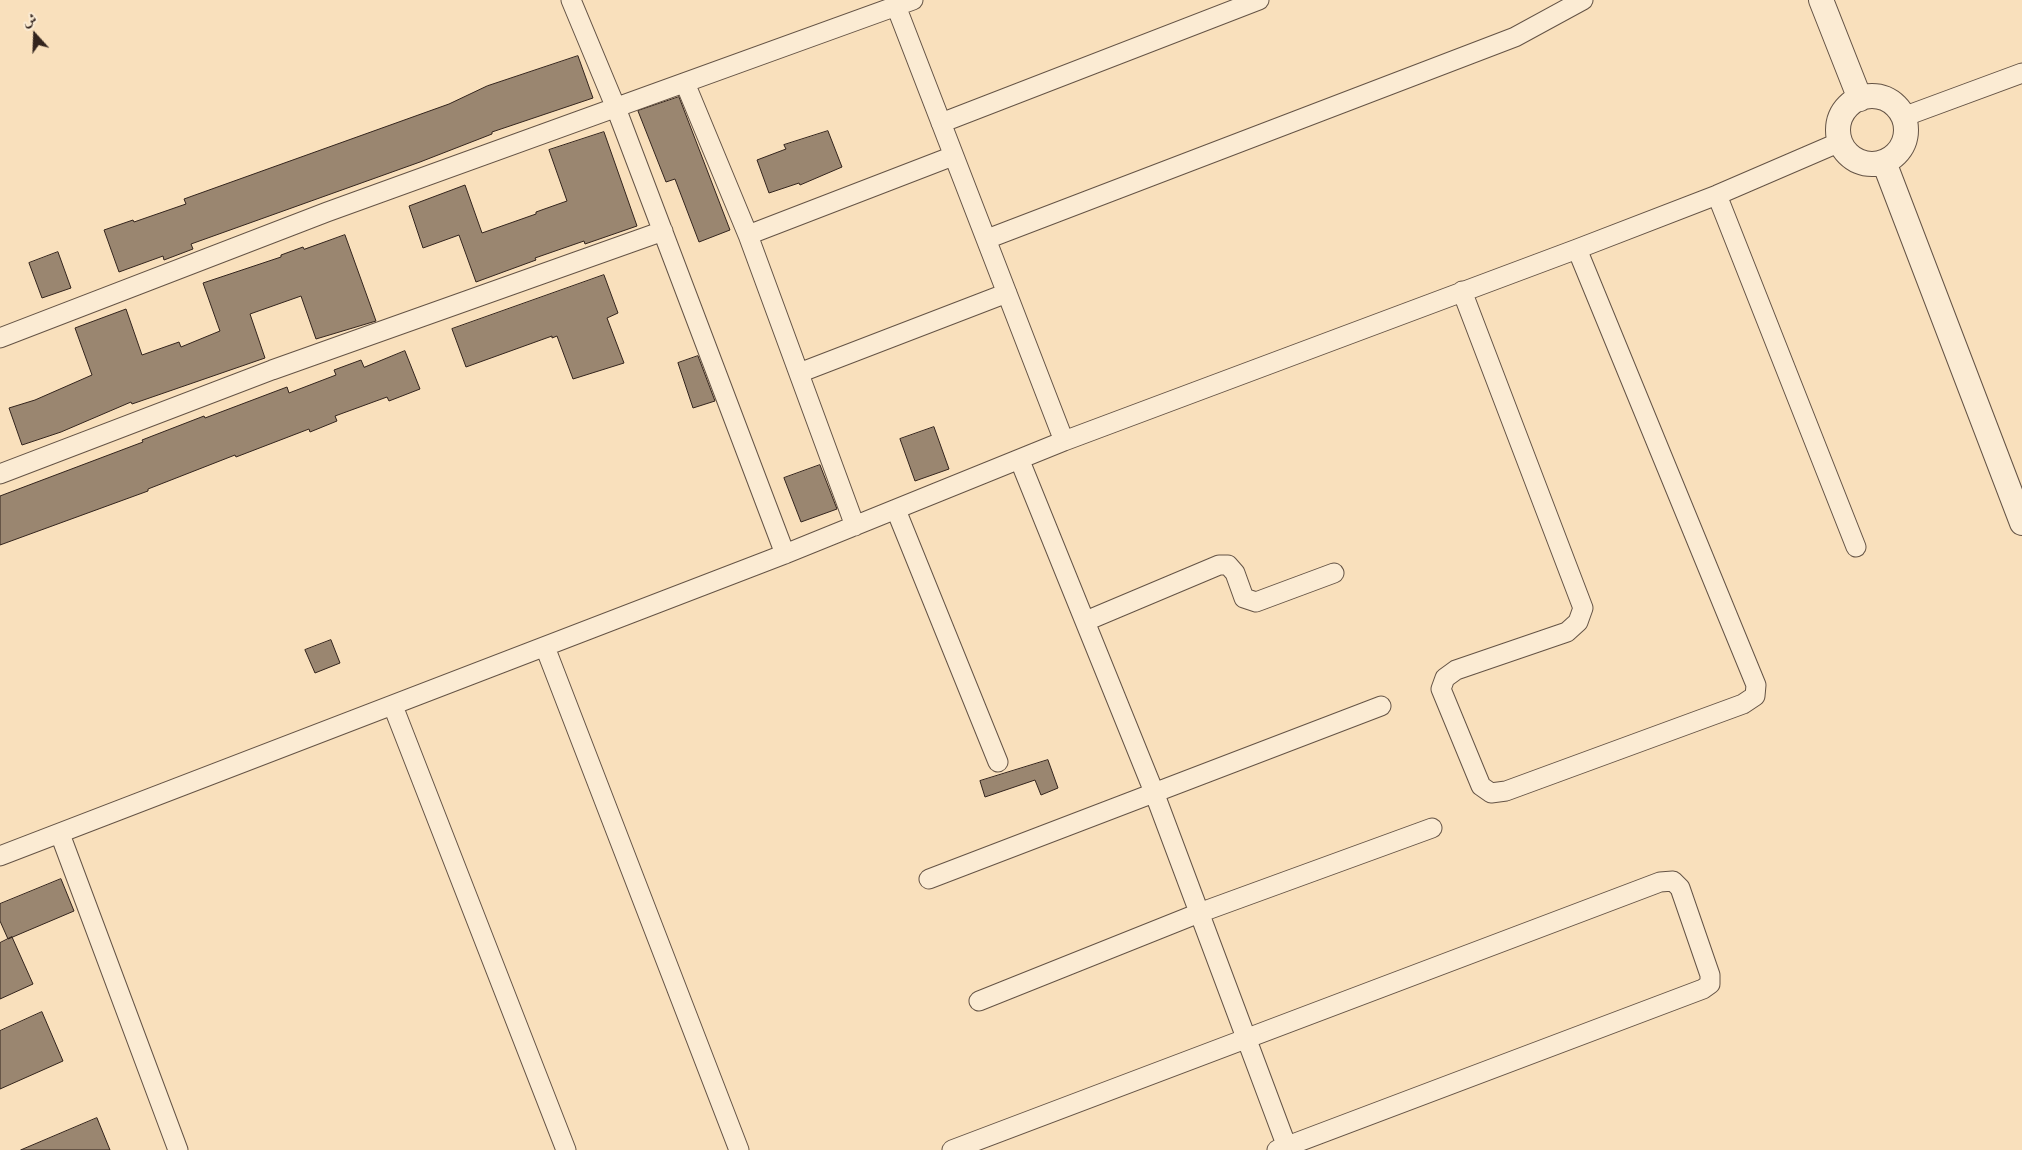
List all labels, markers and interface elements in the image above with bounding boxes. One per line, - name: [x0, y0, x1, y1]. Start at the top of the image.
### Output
- north arrow: [10, 10, 60, 60]
- text: ش: [20, 10, 39, 32]

